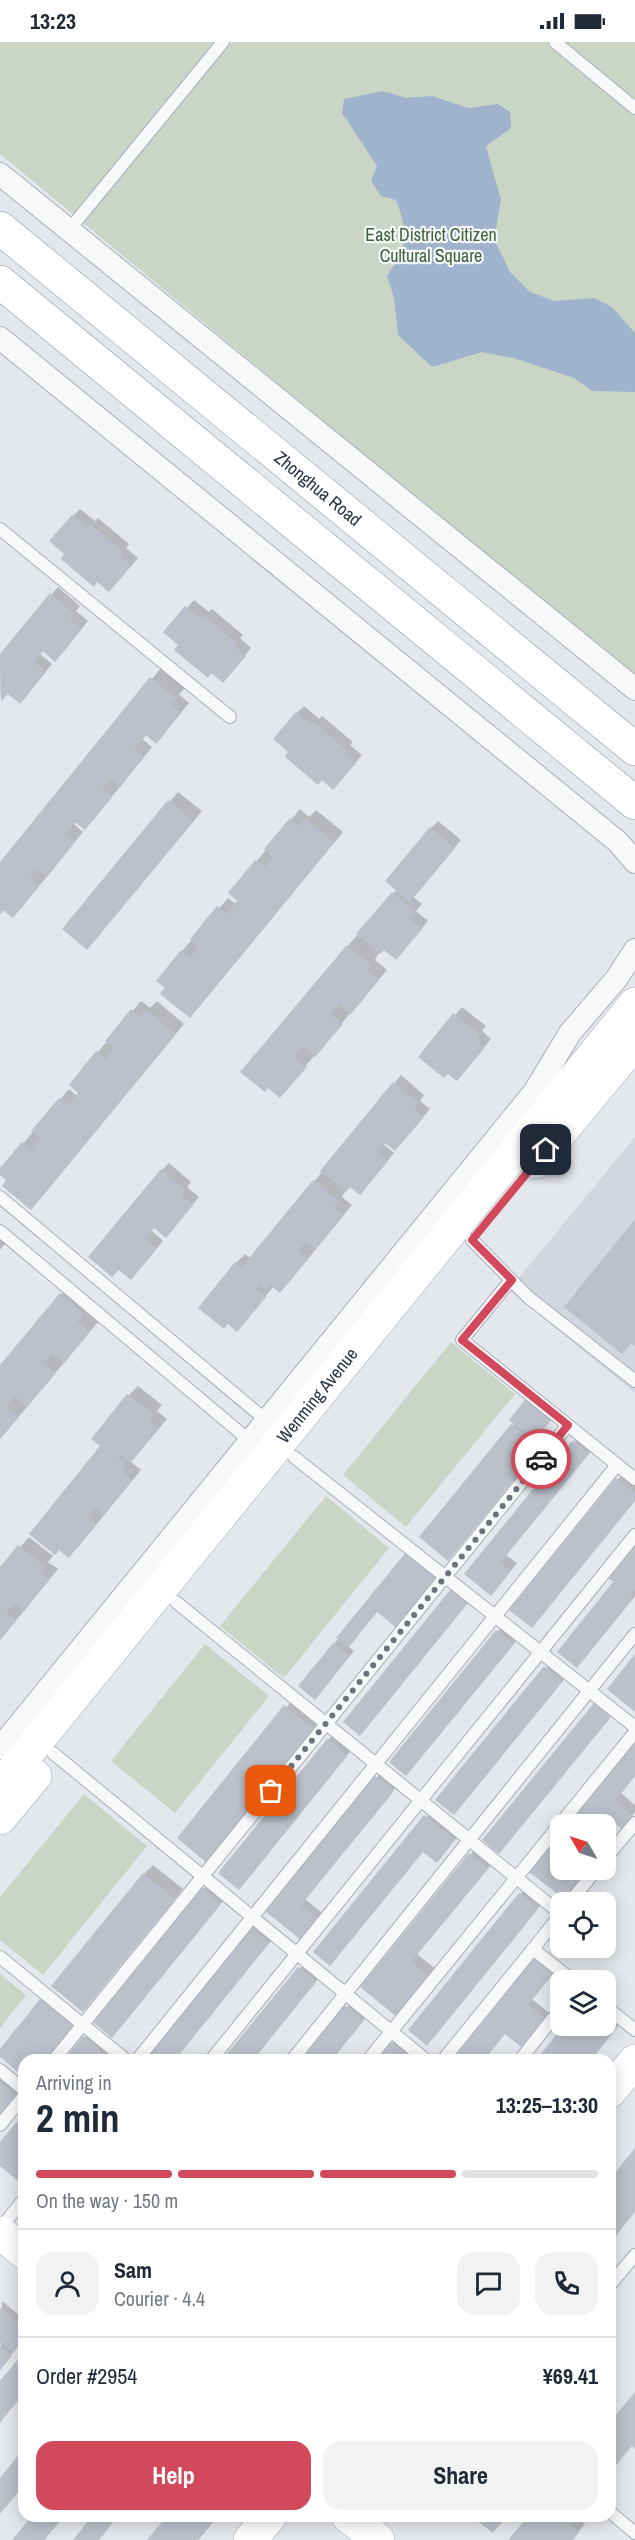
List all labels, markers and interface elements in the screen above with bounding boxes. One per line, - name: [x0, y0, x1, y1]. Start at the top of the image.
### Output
- text: 13:23: [30, 6, 76, 36]
- park label: East District Citizen Cultural Square: [365, 222, 497, 268]
- street label: Zhonghua Road: [269, 445, 367, 532]
- pin: [520, 1124, 571, 1175]
- icon: home: [529, 1133, 562, 1166]
- street label: Wenming Avenue: [271, 1342, 363, 1448]
- courier: [511, 1429, 571, 1489]
- icon: car: [525, 1443, 558, 1476]
- pin: [245, 1765, 296, 1816]
- icon: bag: [254, 1774, 287, 1807]
- north arrow: [550, 1814, 616, 1880]
- map controls: [550, 1814, 616, 2036]
- button: locate: [550, 1892, 616, 1958]
- button: layers: [550, 1970, 616, 2036]
- text: Arriving in: [36, 2069, 112, 2096]
- text: 13:25–13:30: [496, 2090, 598, 2120]
- text: 2 min: [36, 2092, 120, 2144]
- text: On the way · 150 m: [36, 2187, 178, 2214]
- button: person: [36, 2252, 99, 2315]
- button: chat: [457, 2252, 520, 2315]
- button: phone: [535, 2252, 598, 2315]
- text: Sam: [114, 2255, 152, 2285]
- text: Courier · 4.4: [114, 2285, 205, 2312]
- text: Order #2954: [36, 2361, 137, 2391]
- text: ¥69.41: [543, 2361, 598, 2391]
- button: Help: [36, 2441, 311, 2510]
- button: Share: [323, 2441, 598, 2510]

